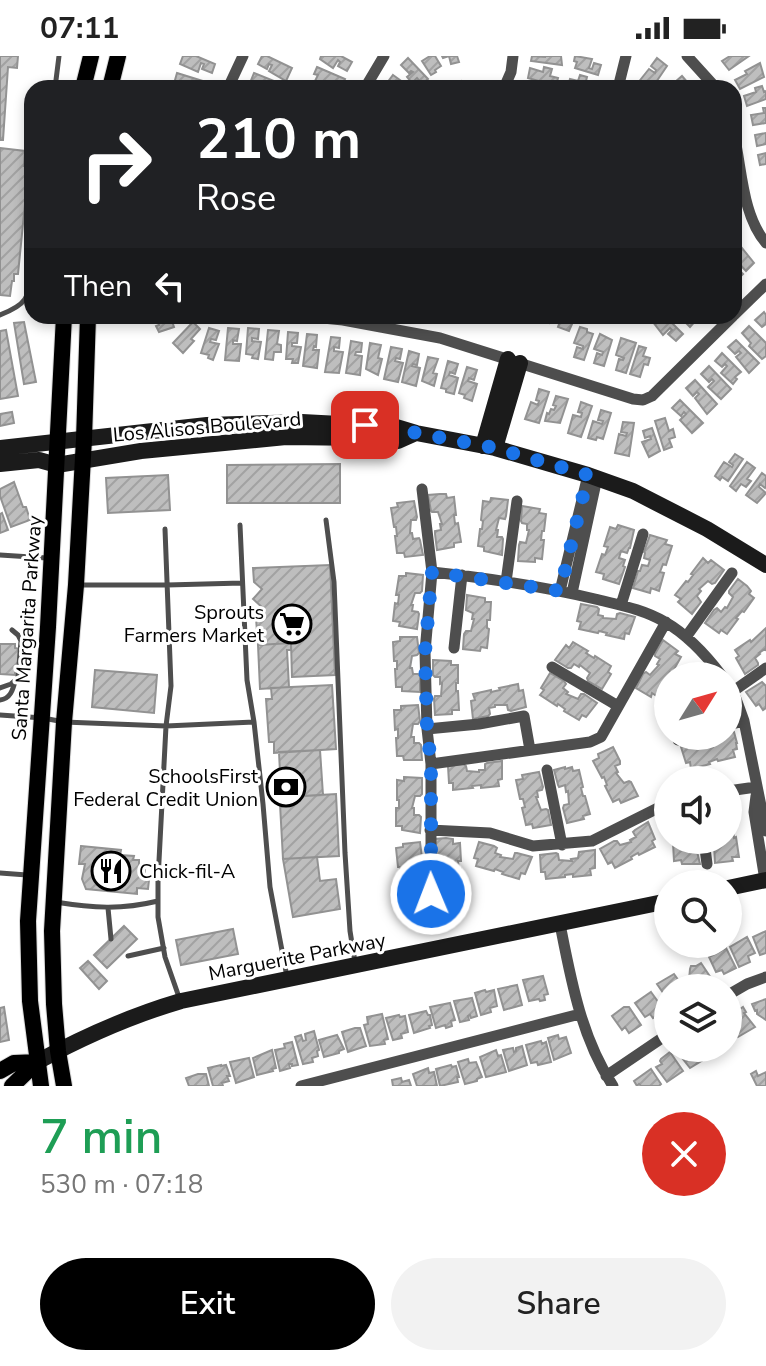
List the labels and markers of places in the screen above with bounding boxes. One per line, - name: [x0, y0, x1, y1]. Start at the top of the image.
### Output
- pin: [331, 391, 399, 459]
- place label: Sprouts Farmers Market: [124, 599, 265, 649]
- supermarket icon: Sprouts Farmers Market: [271, 603, 313, 645]
- place label: SchoolsFirst Federal Credit Union: [73, 763, 259, 813]
- bank icon: SchoolsFirst Federal Credit Union: [265, 766, 307, 808]
- restaurant icon: Chick-fil-A: [90, 850, 132, 892]
- place label: Chick-fil-A: [139, 858, 236, 885]

